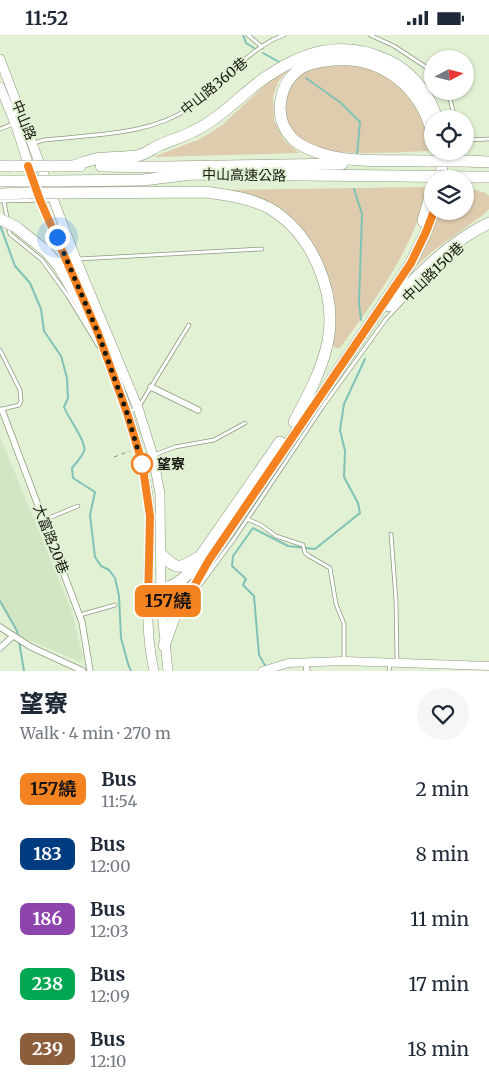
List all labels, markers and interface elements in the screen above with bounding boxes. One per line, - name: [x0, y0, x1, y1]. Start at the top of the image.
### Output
- text: 11:52: [25, 6, 68, 30]
- north arrow: [424, 50, 474, 100]
- map controls: [424, 50, 474, 220]
- street label: 中山路360巷: [177, 53, 251, 119]
- street label: 中山路: [8, 97, 40, 143]
- button: locate: [424, 110, 474, 160]
- street label: 中山高速公路: [202, 165, 286, 185]
- button: layers: [424, 170, 474, 220]
- your location: [45, 225, 70, 250]
- street label: 中山路150巷: [398, 238, 468, 306]
- marker: 望寮: [131, 453, 153, 475]
- place label: 望寮: [157, 455, 185, 473]
- street label: 大富路20巷: [30, 502, 72, 576]
- line badge: 157繞: [133, 585, 203, 617]
- text: 157繞: [145, 589, 191, 612]
- text: 望寮: [20, 688, 68, 719]
- button: heart: [417, 688, 469, 740]
- text: Walk · 4 min · 270 m: [20, 723, 171, 743]
- text: Bus: [101, 767, 137, 791]
- text: 157繞: [30, 777, 76, 800]
- text: 2 min: [416, 777, 469, 801]
- text: 11:54: [101, 791, 137, 811]
- text: Bus: [90, 832, 125, 856]
- text: 183: [33, 842, 62, 865]
- text: 8 min: [416, 842, 469, 866]
- text: 12:00: [90, 856, 131, 876]
- text: Bus: [90, 897, 125, 921]
- text: 186: [33, 907, 62, 930]
- text: 11 min: [410, 907, 469, 931]
- text: 12:03: [90, 921, 129, 941]
- text: Bus: [90, 962, 125, 986]
- text: 238: [32, 972, 63, 995]
- text: 17 min: [409, 972, 469, 996]
- text: 12:09: [90, 986, 130, 1006]
- text: Bus: [90, 1027, 125, 1051]
- text: 239: [32, 1037, 63, 1060]
- text: 18 min: [408, 1037, 469, 1061]
- text: 12:10: [90, 1051, 126, 1071]

